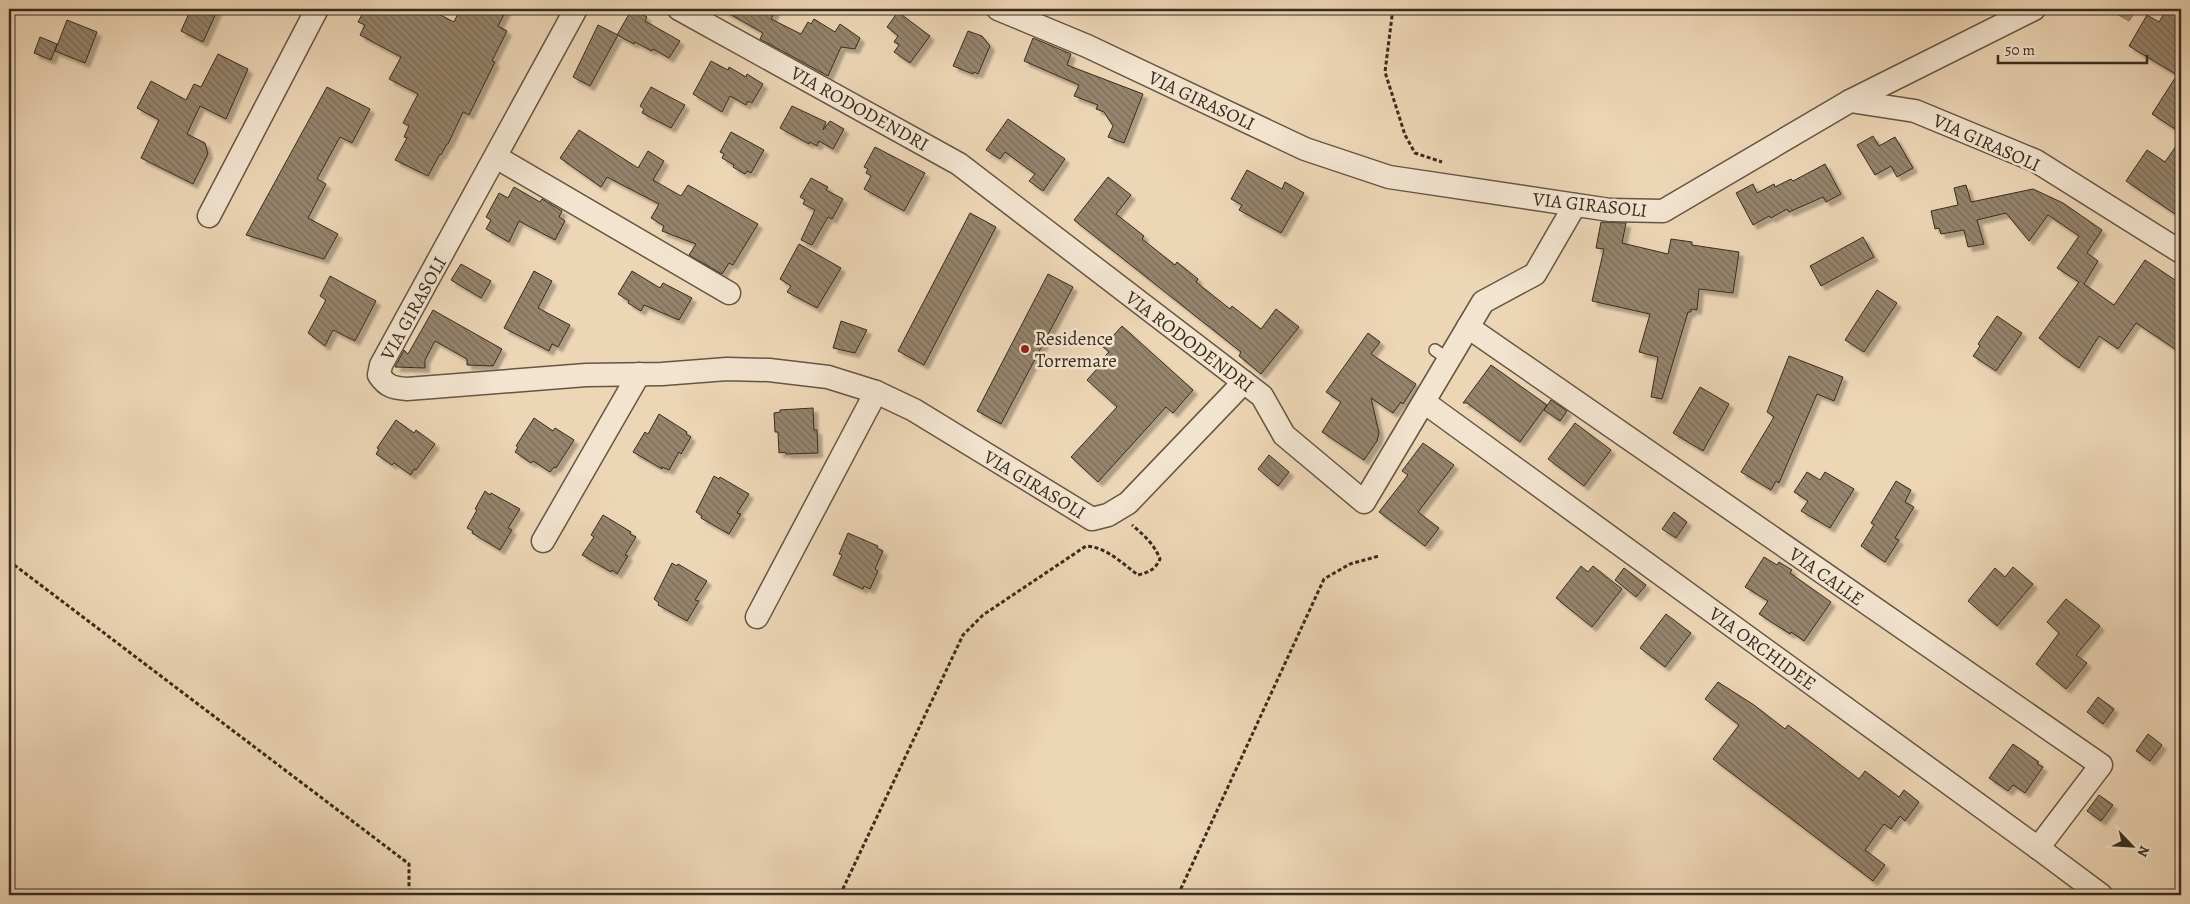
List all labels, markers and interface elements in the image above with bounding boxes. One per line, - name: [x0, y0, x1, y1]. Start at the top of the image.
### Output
- scale bar: [1998, 32, 2146, 64]
- text: 50 m: [2005, 40, 2035, 60]
- street label: VIA RODODENDRI: [785, 60, 933, 158]
- street label: VIA GIRASOLI: [1143, 64, 1259, 137]
- street label: VIA GIRASOLI: [1928, 107, 2044, 178]
- street label: VIA GIRASOLI: [1531, 186, 1648, 224]
- street label: VIA GIRASOLI: [374, 252, 453, 366]
- street label: VIA RODODENDRI: [1119, 284, 1259, 399]
- place label: Residence Torremare: [1035, 326, 1117, 374]
- marker: Residence Torremare: [1019, 343, 1031, 355]
- street label: VIA GIRASOLI: [978, 444, 1090, 526]
- street label: VIA CALLE: [1783, 541, 1869, 612]
- street label: VIA ORCHIDEE: [1703, 600, 1821, 697]
- north arrow: [2108, 822, 2158, 872]
- text: N: [2133, 843, 2154, 860]

